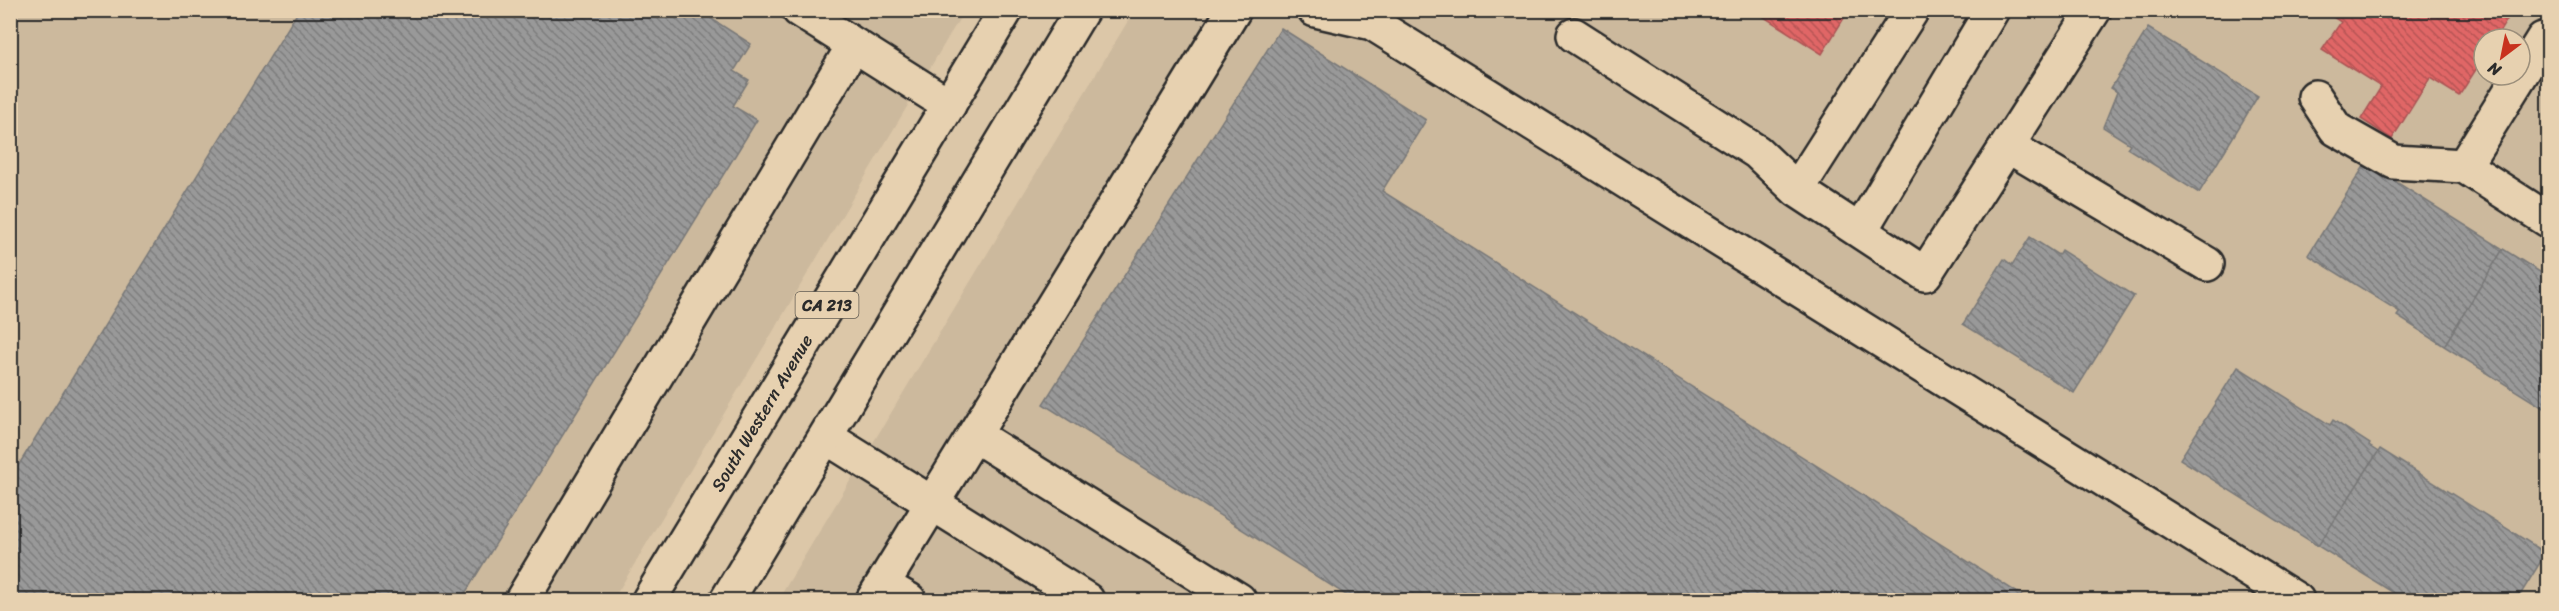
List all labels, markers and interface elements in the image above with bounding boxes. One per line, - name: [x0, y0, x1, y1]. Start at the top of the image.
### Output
- north arrow: [2472, 27, 2532, 87]
- text: N: [2481, 54, 2508, 85]
- road number: CA 213: [796, 292, 858, 318]
- street label: South Western Avenue: [702, 328, 822, 498]

